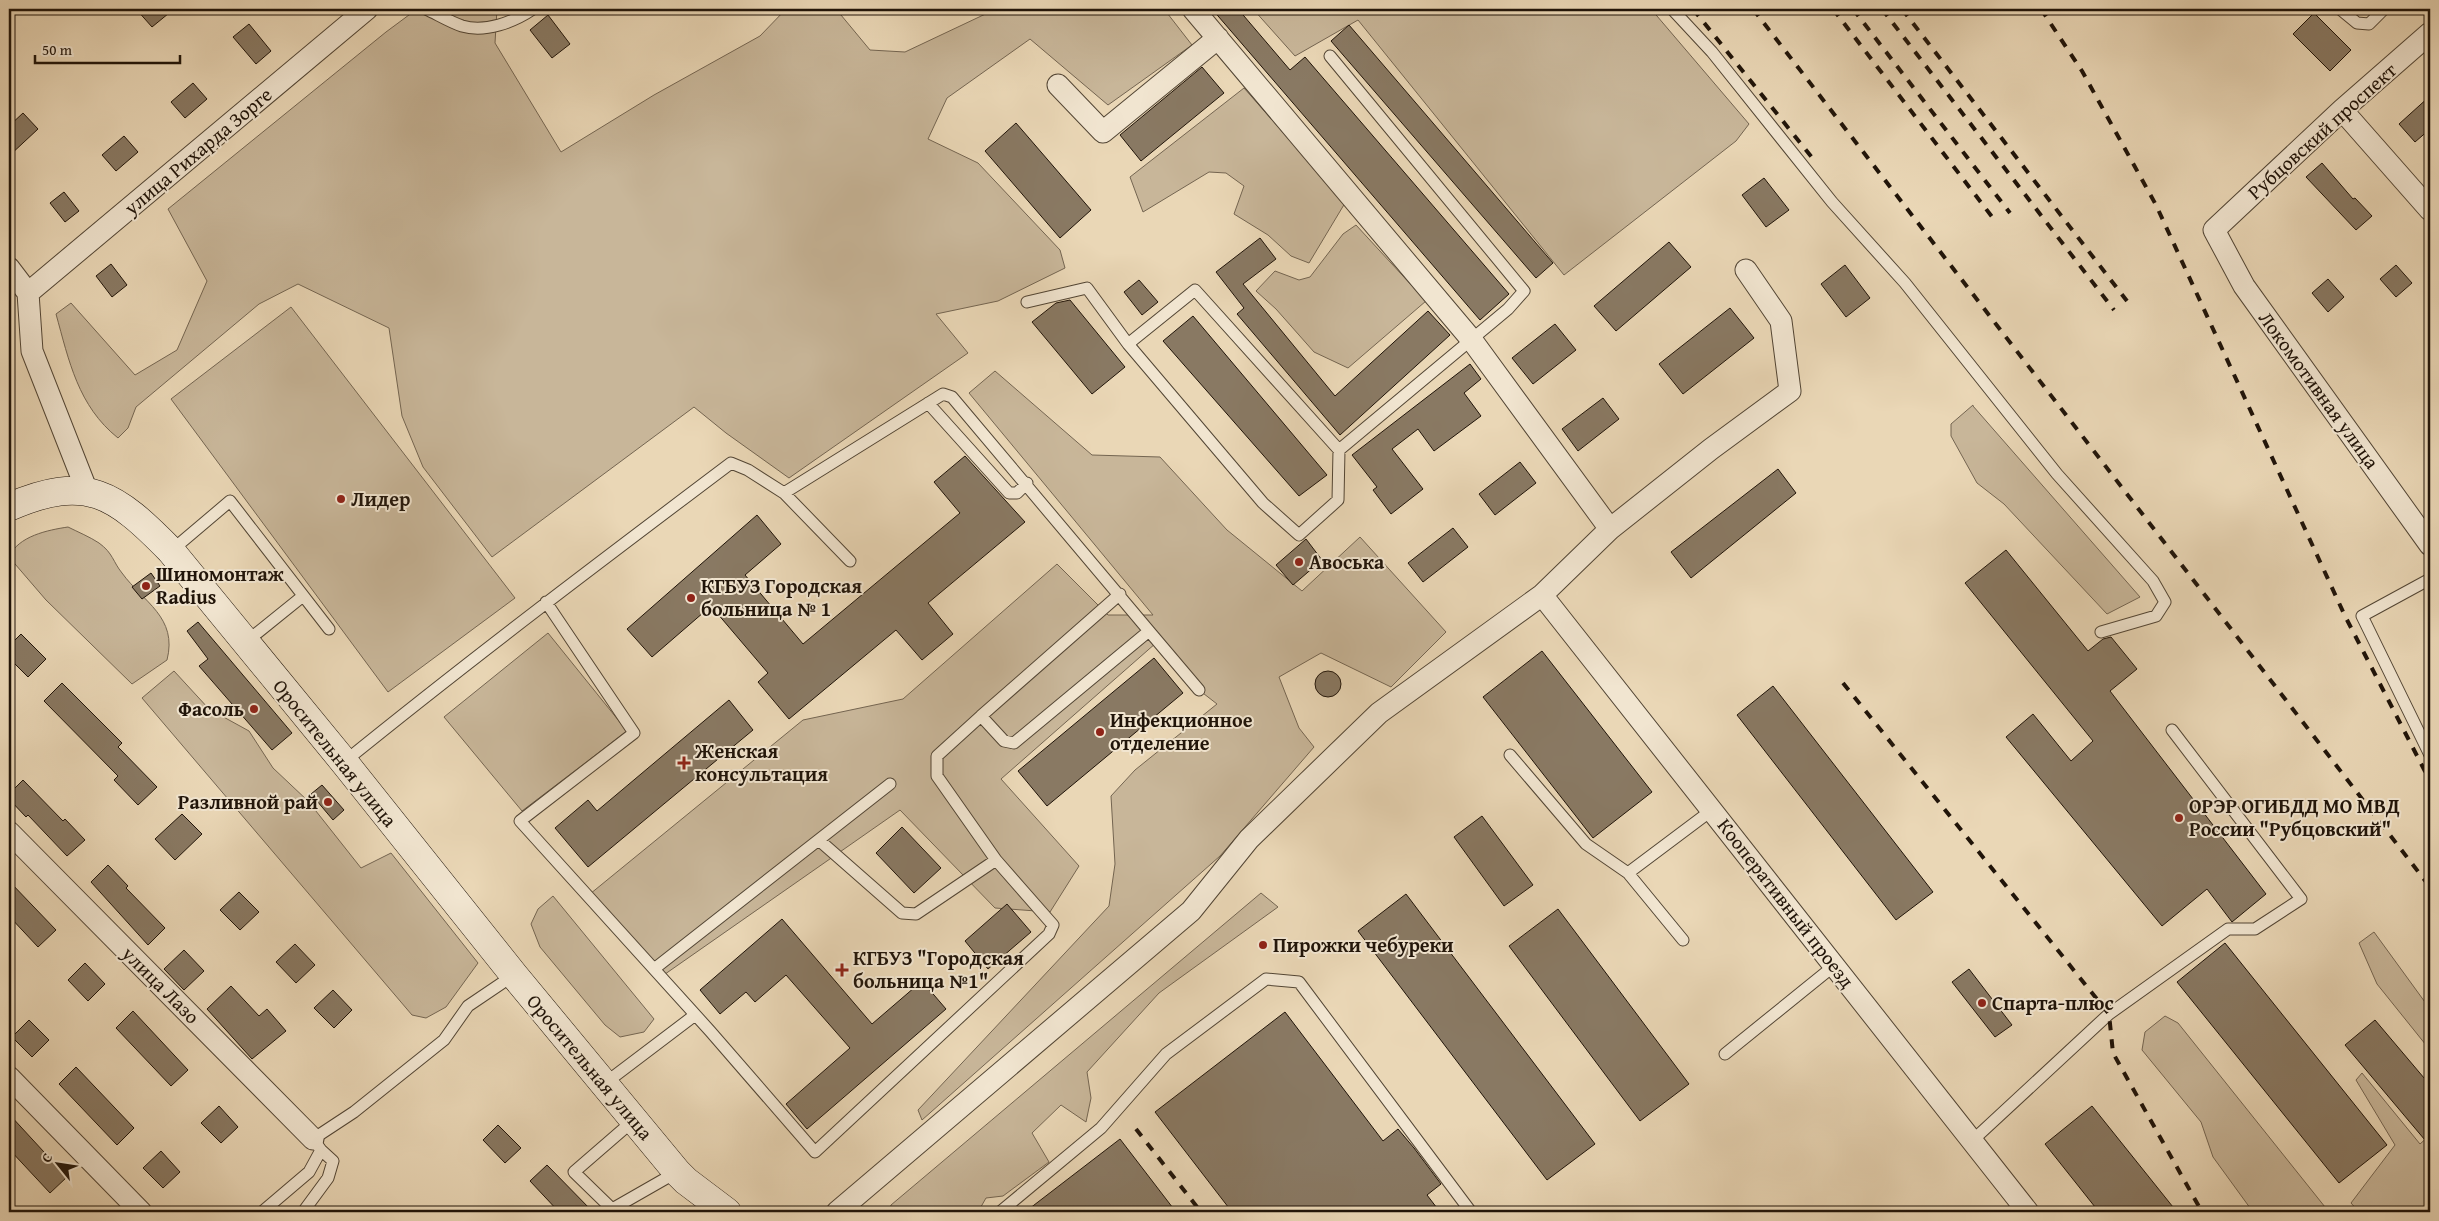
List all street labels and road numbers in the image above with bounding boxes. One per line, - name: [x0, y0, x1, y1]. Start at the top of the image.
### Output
- street label: Рубцовский проспект: [2241, 55, 2403, 206]
- street label: улица Рихарда Зорге: [117, 80, 278, 222]
- street label: Локомотивная улица: [2252, 305, 2387, 475]
- street label: Оросительная улица: [267, 672, 405, 833]
- street label: Кооперативный проезд: [1711, 812, 1862, 994]
- street label: улица Лазо: [115, 939, 207, 1030]
- street label: Оросительная улица: [520, 987, 661, 1146]

